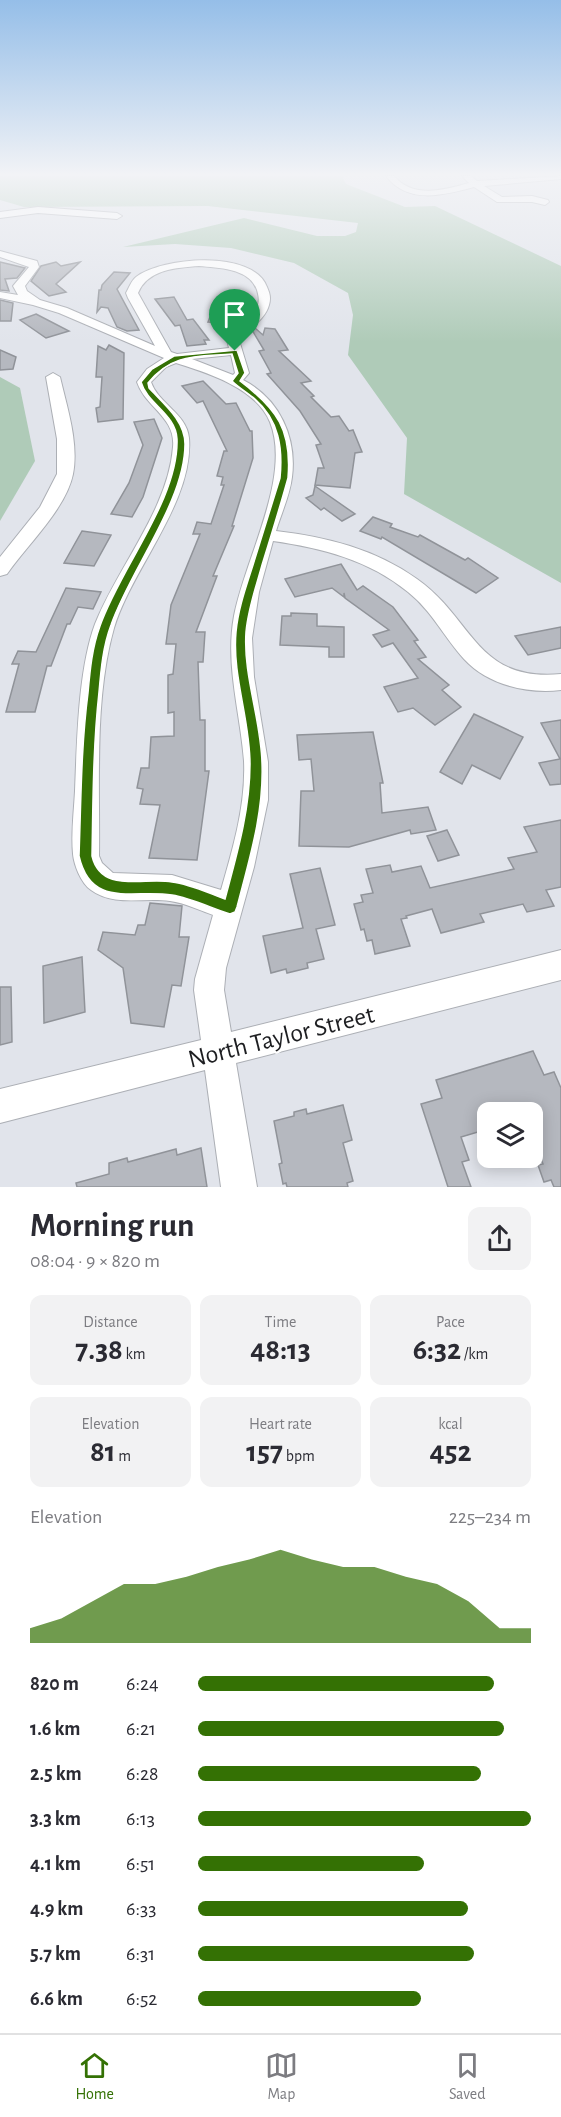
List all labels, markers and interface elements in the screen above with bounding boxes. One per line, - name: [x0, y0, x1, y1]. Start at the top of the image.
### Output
- pin: [209, 289, 260, 351]
- icon: arrive: [218, 298, 251, 331]
- street label: North Taylor Street: [185, 1001, 377, 1073]
- map controls: [477, 1102, 543, 1168]
- button: layers: [477, 1102, 543, 1168]
- button: share: [468, 1207, 531, 1270]
- text: Morning run: [30, 1210, 194, 1243]
- text: 08:04 · 9 × 820 m: [30, 1251, 160, 1271]
- text: Distance: [83, 1314, 138, 1330]
- text: Time: [265, 1314, 296, 1330]
- text: Pace: [436, 1314, 465, 1330]
- text: 7.38: [75, 1335, 123, 1365]
- text: 48:13: [250, 1335, 311, 1365]
- text: 6:32: [413, 1335, 461, 1365]
- text: km: [123, 1346, 146, 1362]
- text: /km: [461, 1346, 488, 1362]
- text: Elevation: [82, 1416, 139, 1432]
- text: Heart rate: [249, 1416, 312, 1432]
- text: kcal: [438, 1416, 463, 1432]
- text: 81: [90, 1437, 116, 1467]
- text: 157: [246, 1437, 283, 1467]
- text: 452: [429, 1437, 472, 1467]
- text: m: [116, 1448, 131, 1464]
- text: bpm: [283, 1448, 315, 1464]
- text: Elevation: [30, 1507, 102, 1527]
- text: 225–234 m: [449, 1507, 531, 1527]
- text: 820 m: [30, 1674, 79, 1694]
- text: 6:24: [126, 1674, 159, 1694]
- text: 1.6 km: [30, 1719, 81, 1739]
- text: 6:21: [126, 1719, 156, 1739]
- text: 2.5 km: [30, 1764, 82, 1784]
- text: 6:28: [126, 1764, 159, 1784]
- text: 3.3 km: [30, 1809, 81, 1829]
- text: 6:13: [126, 1809, 155, 1829]
- text: 4.1 km: [30, 1854, 81, 1874]
- text: 6:51: [126, 1854, 155, 1874]
- text: 4.9 km: [30, 1899, 83, 1919]
- text: 6:33: [126, 1899, 156, 1919]
- text: 5.7 km: [30, 1944, 81, 1964]
- text: 6:31: [126, 1944, 155, 1964]
- text: 6.6 km: [30, 1989, 83, 2009]
- text: 6:52: [126, 1989, 157, 2009]
- tab: Home: [75, 2049, 114, 2104]
- tab: Map: [265, 2049, 298, 2104]
- tab: Saved: [449, 2049, 486, 2104]

